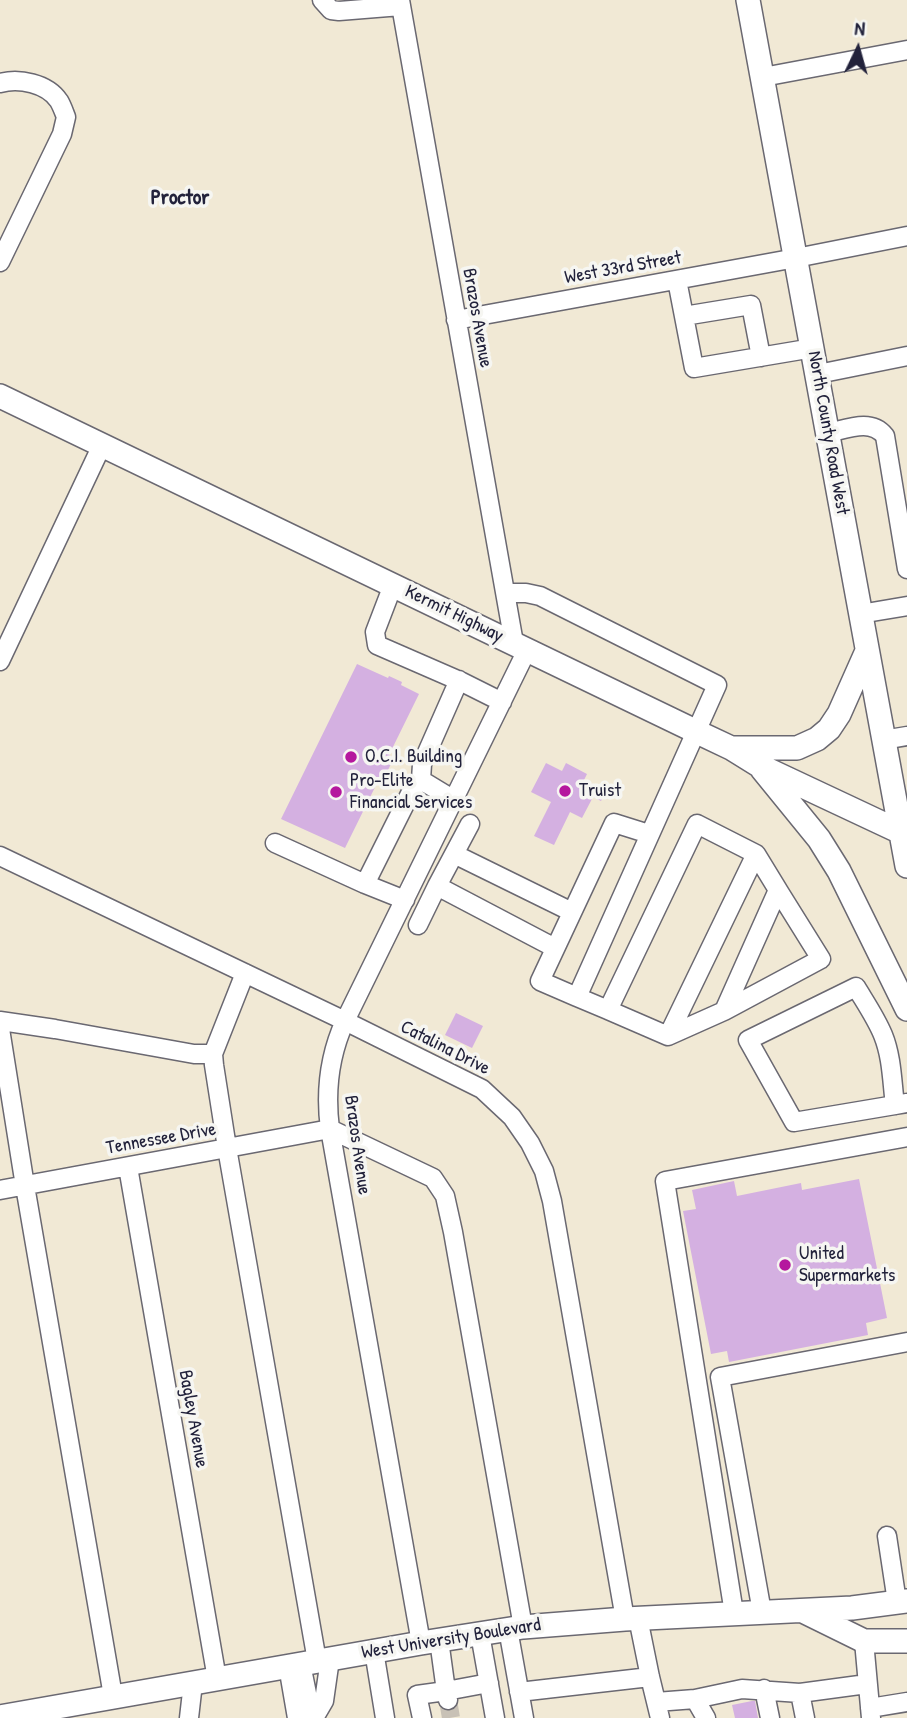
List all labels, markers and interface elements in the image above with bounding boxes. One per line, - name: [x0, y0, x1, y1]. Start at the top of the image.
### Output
- north arrow: [823, 14, 893, 84]
- text: N: [854, 15, 866, 41]
- district label: Proctor: [151, 185, 209, 211]
- street label: West 33rd Street: [563, 247, 683, 289]
- street label: Brazos Avenue: [457, 267, 497, 369]
- street label: North County Road West: [802, 349, 854, 517]
- street label: Kermit Highway: [401, 580, 507, 648]
- place label: O.C.I. Building: [365, 746, 462, 768]
- marker: O.C.I. Building: [343, 749, 359, 765]
- place label: Pro-Elite Financial Services: [350, 770, 472, 814]
- place label: Truist: [579, 780, 621, 802]
- marker: Truist: [557, 783, 573, 799]
- marker: Pro-Elite Financial Services: [328, 784, 344, 800]
- street label: Catalina Drive: [396, 1016, 494, 1080]
- street label: Brazos Avenue: [339, 1094, 375, 1196]
- street label: Tennessee Drive: [104, 1118, 218, 1160]
- place label: United Supermarkets: [799, 1243, 895, 1287]
- marker: United Supermarkets: [777, 1257, 793, 1273]
- street label: Bagley Avenue: [173, 1368, 213, 1470]
- street label: West University Boulevard: [360, 1614, 542, 1664]

